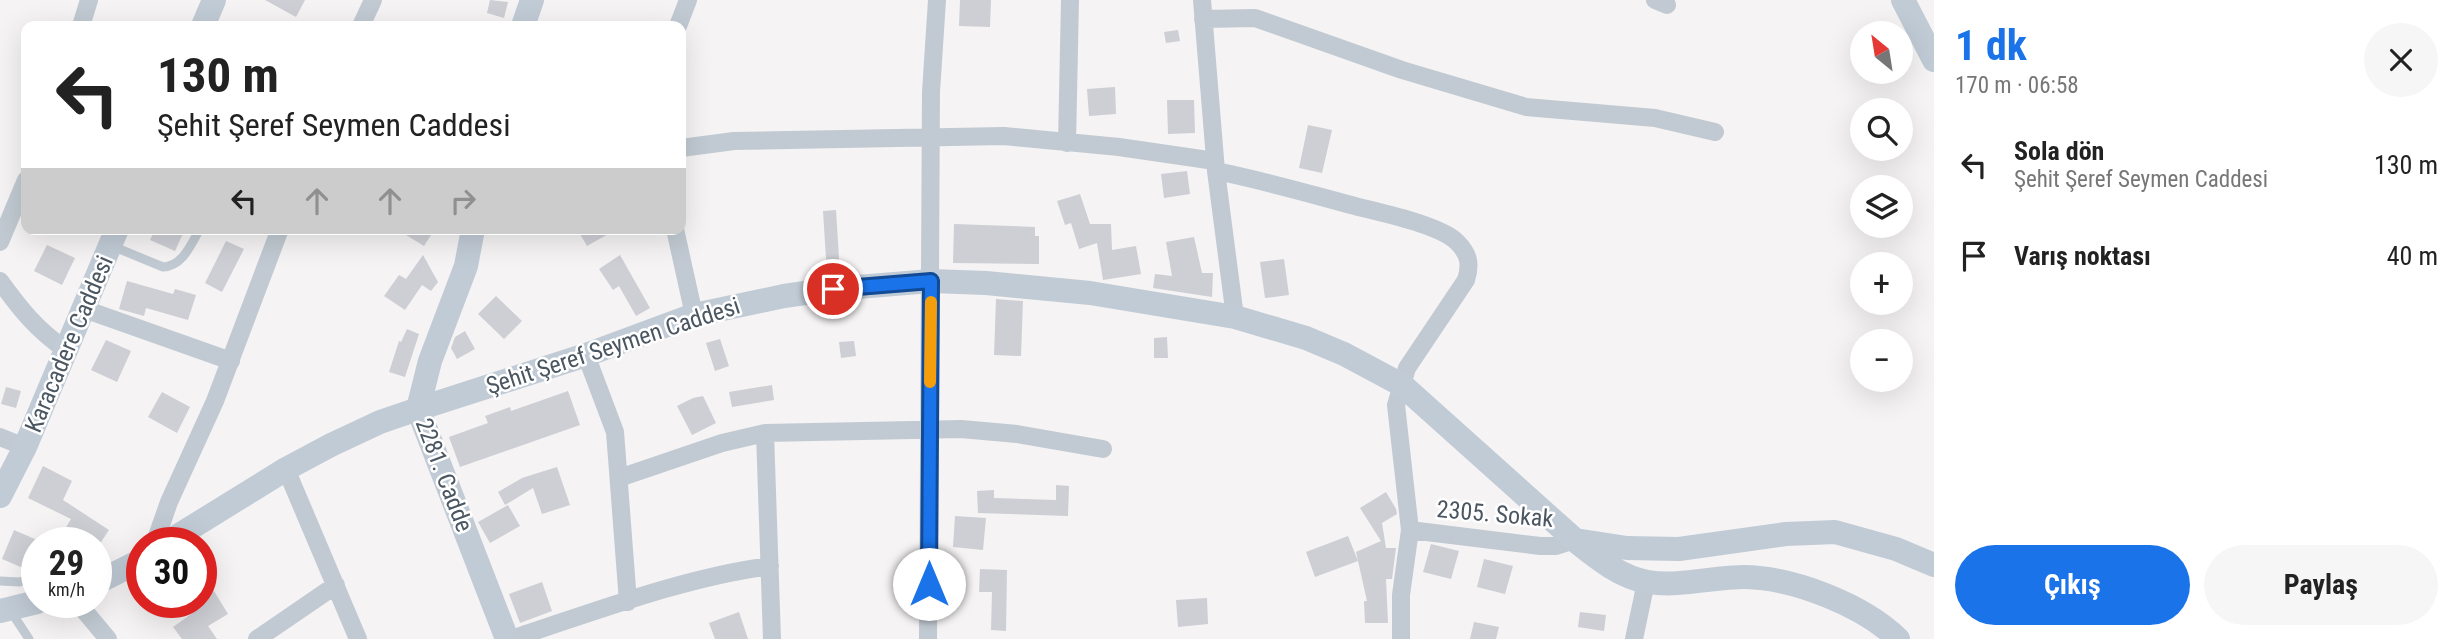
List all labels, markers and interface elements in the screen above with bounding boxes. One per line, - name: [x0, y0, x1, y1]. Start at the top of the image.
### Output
- north arrow: [1850, 21, 1913, 84]
- map controls: [1850, 21, 1913, 392]
- text: 1 dk: [1955, 21, 2027, 70]
- button: close: [2364, 23, 2438, 97]
- text: 130 m: [157, 47, 279, 104]
- icon: left: [42, 49, 133, 140]
- text: 170 m · 06:58: [1955, 72, 2079, 99]
- button: search: [1850, 98, 1913, 161]
- text: Şehit Şeref Seymen Caddesi: [157, 106, 511, 144]
- text: Sola dön: [2014, 136, 2104, 166]
- icon: left: [1955, 146, 1993, 184]
- text: 130 m: [2374, 150, 2438, 180]
- text: Şehit Şeref Seymen Caddesi: [2014, 166, 2268, 193]
- button: layers: [1850, 175, 1913, 238]
- icon: left: [225, 182, 263, 220]
- icon: ahead: [298, 182, 336, 220]
- icon: ahead: [371, 182, 409, 220]
- icon: right: [444, 182, 482, 220]
- icon: arrive: [1955, 237, 1993, 275]
- text: Varış noktası: [2014, 241, 2151, 271]
- text: 40 m: [2387, 241, 2438, 271]
- street label: Karacadere Caddesi: [19, 251, 119, 437]
- button: +: [1850, 252, 1913, 315]
- pin: [803, 259, 863, 319]
- icon: arrive: [814, 270, 852, 308]
- street label: Şehit Şeref Seymen Caddesi: [483, 292, 743, 400]
- button: −: [1850, 329, 1913, 392]
- street label: 2281. Cadde: [410, 414, 478, 536]
- street label: 2305. Sokak: [1436, 495, 1555, 533]
- speed limit sign: 30: [126, 527, 217, 618]
- text: 29: [49, 543, 84, 584]
- button: Çıkış: [1955, 545, 2190, 625]
- button: Paylaş: [2204, 545, 2438, 625]
- position arrow: [892, 547, 966, 621]
- text: km/h: [48, 579, 85, 600]

